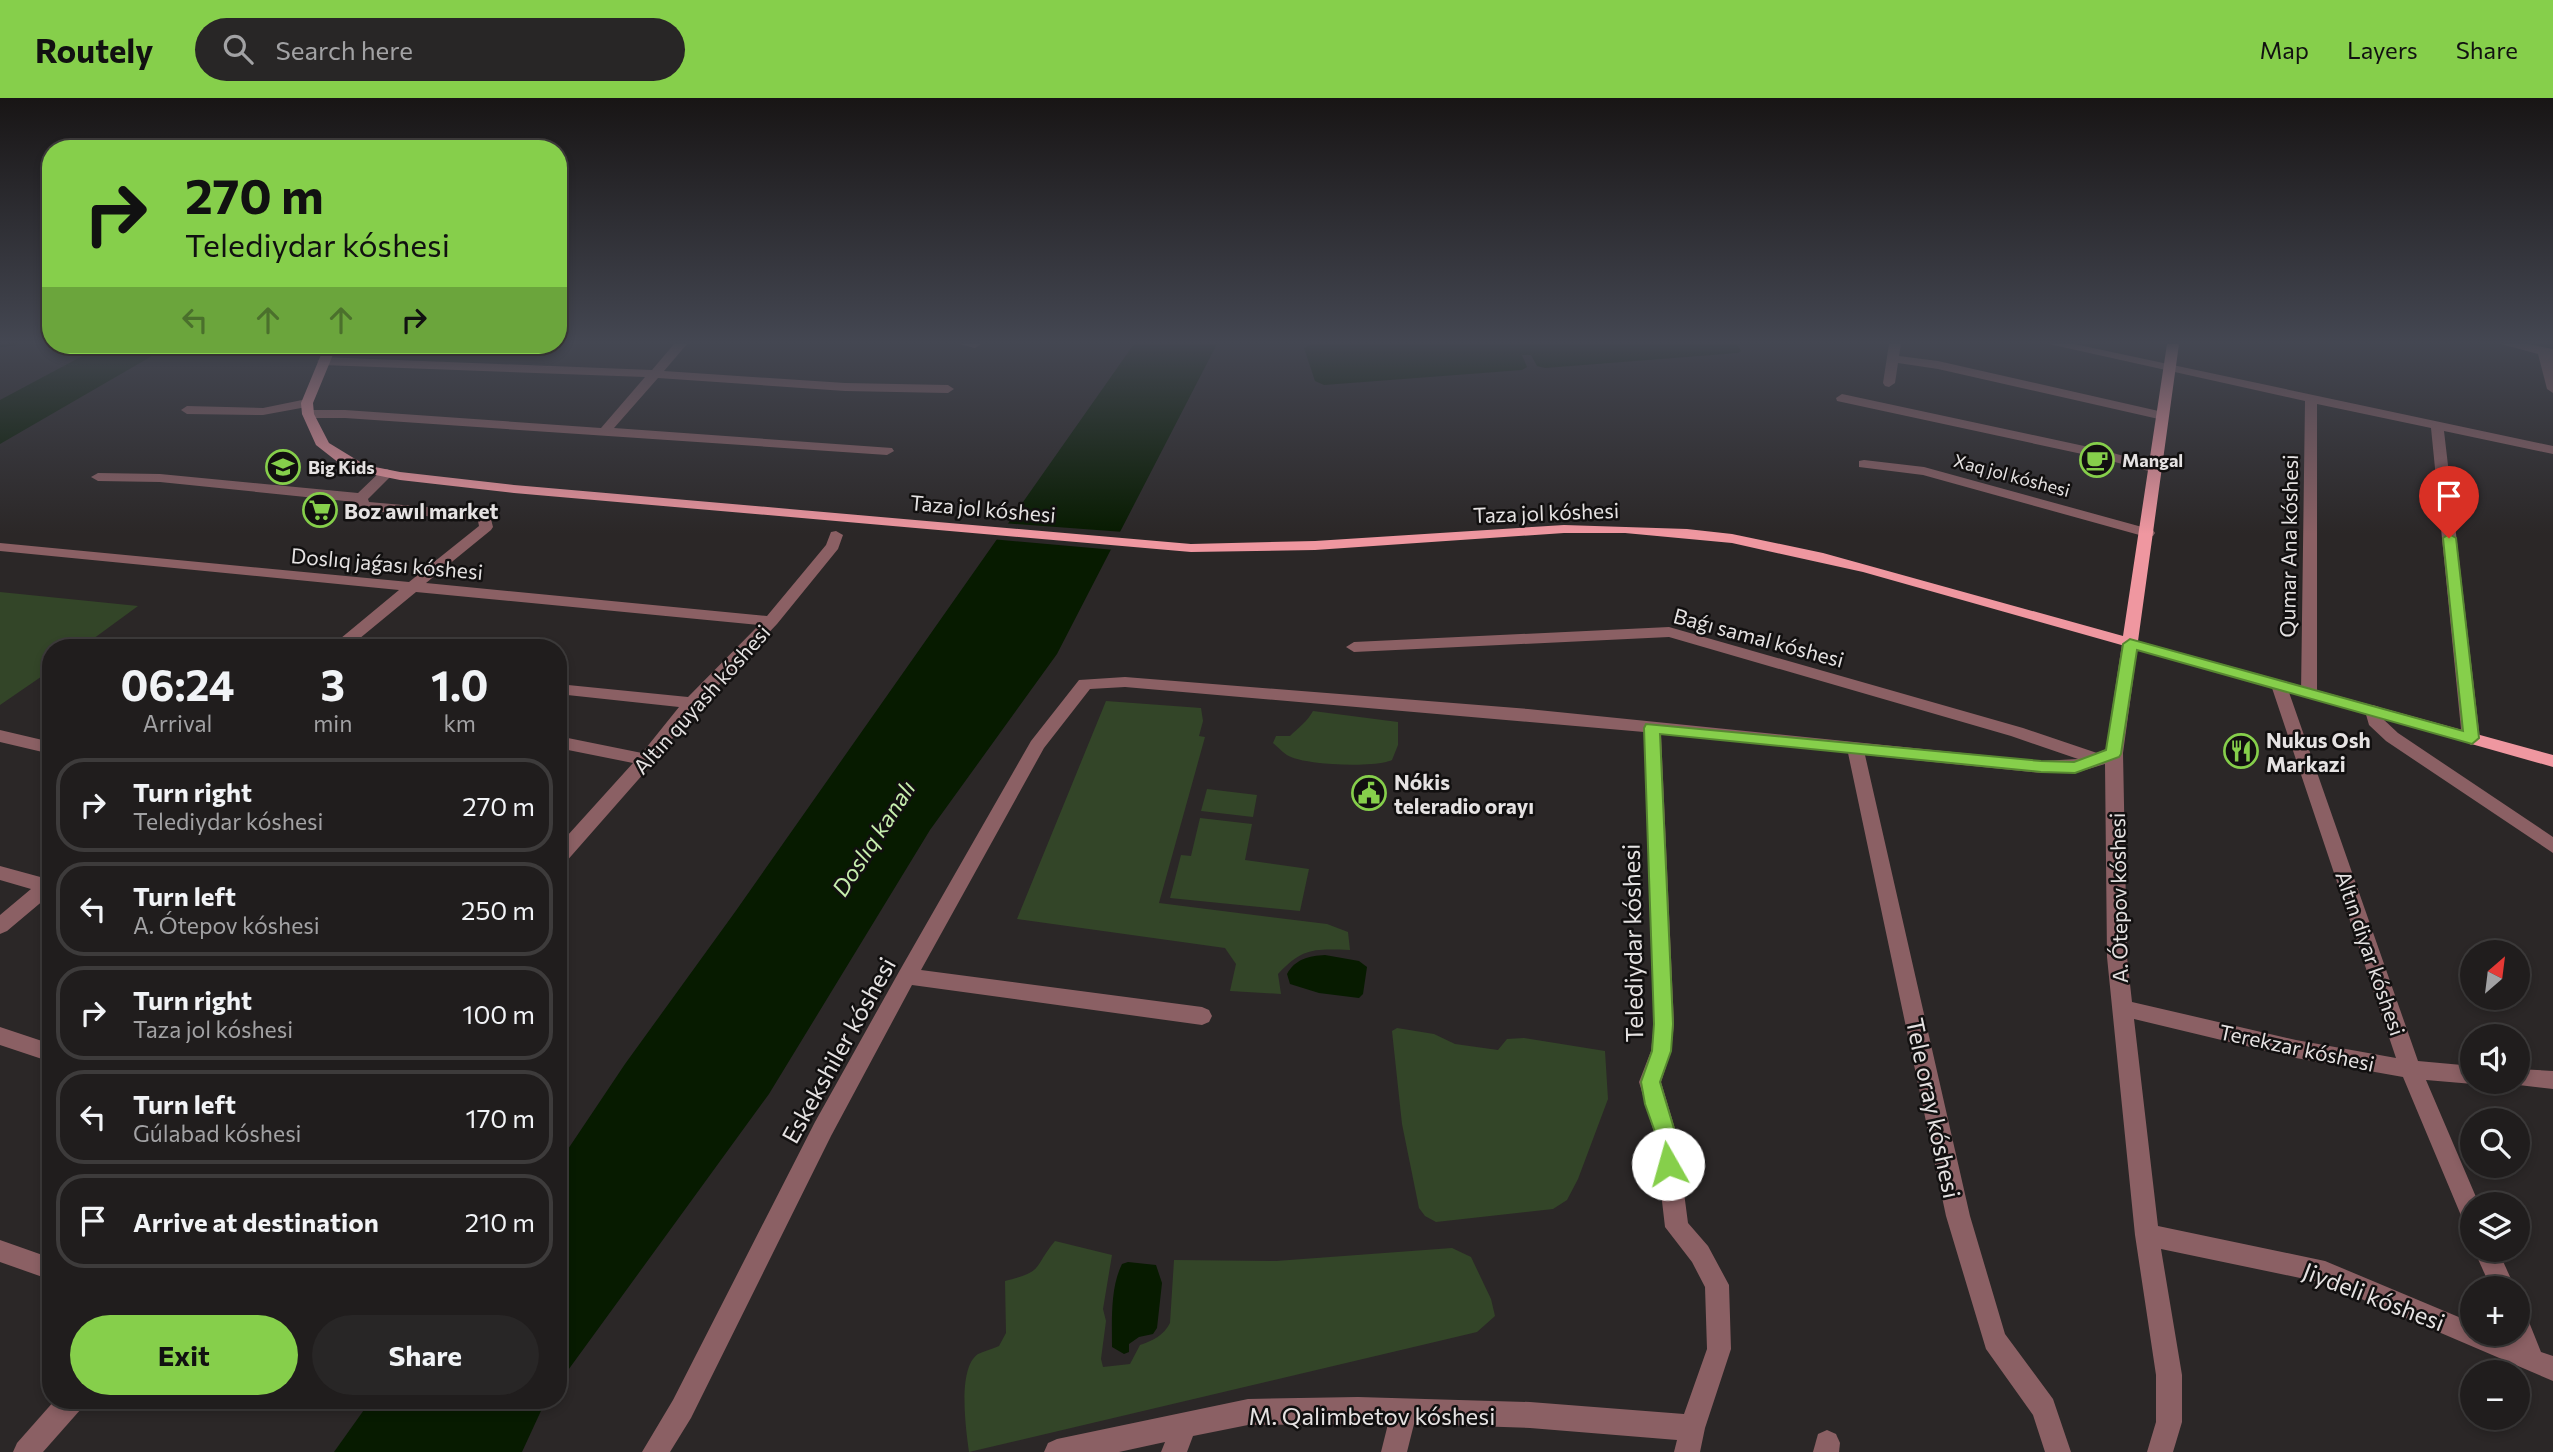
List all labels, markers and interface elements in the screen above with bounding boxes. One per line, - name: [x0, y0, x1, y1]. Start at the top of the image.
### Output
- search box: [195, 18, 685, 81]
- text: Routely: [35, 29, 153, 70]
- icon: search: [219, 30, 257, 68]
- text: Search here: [275, 34, 413, 65]
- text: Map: [2260, 35, 2309, 64]
- text: Layers: [2347, 35, 2418, 64]
- text: Share: [2456, 35, 2518, 64]
- text: 270 m: [185, 164, 324, 224]
- icon: right: [70, 168, 161, 259]
- text: Telediydar kóshesi: [185, 224, 450, 264]
- icon: left: [176, 301, 214, 339]
- icon: ahead: [249, 301, 287, 339]
- icon: ahead: [322, 301, 360, 339]
- icon: right: [395, 301, 433, 339]
- cafe icon: Mangal: [2078, 441, 2116, 479]
- school or university icon: Big Kids: [264, 448, 302, 486]
- street label: Xaq jol kóshesi: [1951, 449, 2073, 501]
- place label: Mangal: [2122, 449, 2183, 471]
- street label: Qumar Ana kóshesi: [2274, 454, 2302, 638]
- place label: Big Kids: [308, 456, 375, 478]
- pin: [2419, 466, 2479, 538]
- icon: arrive: [2430, 477, 2468, 515]
- street label: Taza jol kóshesi: [909, 489, 1057, 527]
- supermarket icon: Boz awıl market: [301, 491, 339, 529]
- street label: Taza jol kóshesi: [1473, 497, 1619, 527]
- place label: Boz awıl market: [344, 498, 499, 523]
- street label: Doslıq jaǵası kóshesi: [290, 542, 484, 584]
- street label: Baǵı samal kóshesi: [1671, 602, 1847, 672]
- street label: Altın quyash kóshesi: [627, 619, 775, 779]
- text: 06:24: [121, 658, 235, 710]
- text: 3: [321, 658, 345, 710]
- text: 1.0: [431, 658, 488, 710]
- text: Arrival: [143, 709, 212, 737]
- text: min: [313, 709, 352, 737]
- text: km: [443, 709, 476, 737]
- place label: Nukus Osh Markazi: [2266, 727, 2371, 776]
- restaurant icon: Nukus Osh Markazi: [2222, 732, 2260, 770]
- place label: Nókis teleradio orayı: [1394, 769, 1534, 818]
- public building icon: Nókis teleradio orayı: [1350, 774, 1388, 812]
- water label: Doslıq kanalı: [825, 775, 921, 901]
- text: Turn right: [133, 776, 252, 807]
- icon: right: [74, 786, 112, 824]
- text: 270 m: [462, 790, 535, 821]
- text: Telediydar kóshesi: [133, 807, 323, 835]
- street label: A. Ótepov kóshesi: [2104, 813, 2132, 983]
- street label: Telediydar kóshesi: [1616, 843, 1648, 1043]
- street label: Altın diyar kóshesi: [2331, 867, 2411, 1039]
- text: Turn left: [133, 880, 236, 911]
- icon: left: [74, 890, 112, 928]
- text: 250 m: [461, 894, 535, 925]
- text: A. Ótepov kóshesi: [133, 911, 320, 939]
- north arrow: [2460, 940, 2530, 1010]
- map controls: [2460, 940, 2530, 1430]
- street label: Eskekshiler kóshesi: [775, 952, 901, 1148]
- text: Turn right: [133, 984, 252, 1015]
- icon: right: [74, 994, 112, 1032]
- text: 100 m: [462, 998, 535, 1029]
- text: Taza jol kóshesi: [133, 1015, 293, 1043]
- street label: Tele oray kóshesi: [1901, 1015, 1967, 1201]
- street label: Terekzar kóshesi: [2217, 1018, 2377, 1076]
- button: sound: [2460, 1024, 2530, 1094]
- text: Turn left: [133, 1088, 236, 1119]
- icon: left: [74, 1098, 112, 1136]
- text: 170 m: [466, 1102, 535, 1133]
- button: search: [2460, 1108, 2530, 1178]
- text: Gúlabad kóshesi: [133, 1119, 302, 1147]
- position arrow: [1631, 1127, 1705, 1201]
- button: layers: [2460, 1192, 2530, 1262]
- icon: arrive: [74, 1202, 112, 1240]
- text: Arrive at destination: [133, 1206, 379, 1237]
- text: 210 m: [465, 1206, 535, 1237]
- street label: Jiydeli kóshesi: [2299, 1256, 2449, 1336]
- button: +: [2460, 1276, 2530, 1346]
- button: Exit: [70, 1315, 298, 1395]
- button: Share: [312, 1315, 539, 1395]
- button: −: [2460, 1360, 2530, 1430]
- street label: M. Qalimbetov kóshesi: [1249, 1401, 1495, 1430]

